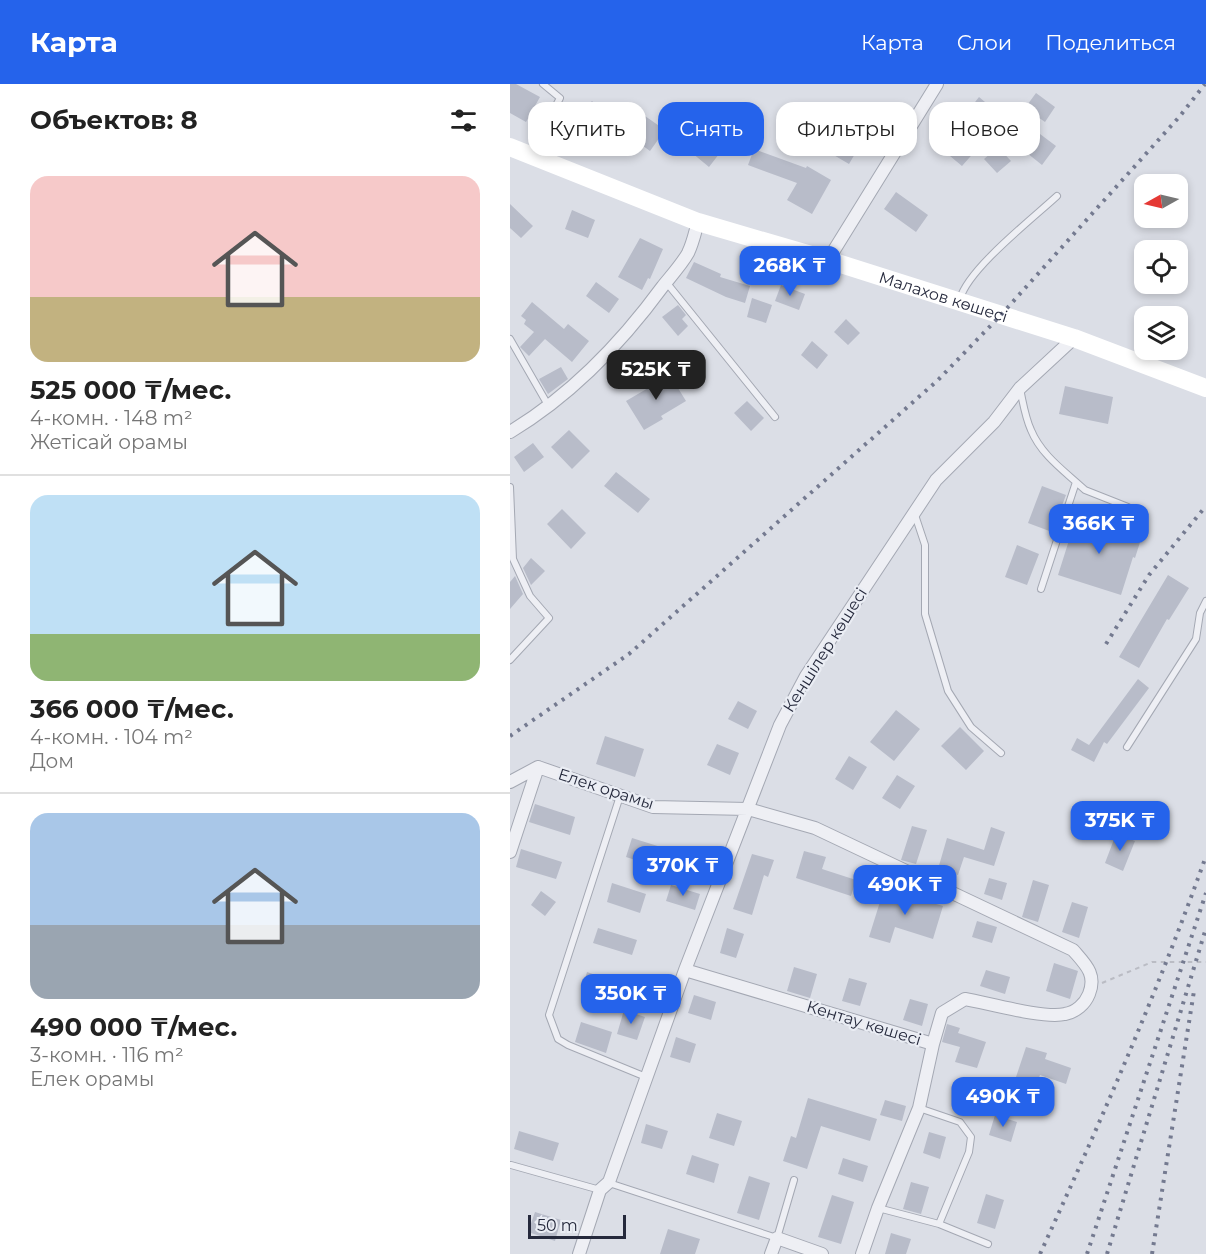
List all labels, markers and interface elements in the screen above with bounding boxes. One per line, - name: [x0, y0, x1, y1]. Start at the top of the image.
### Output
- text: Карта: [30, 25, 118, 59]
- text: Карта: [861, 30, 924, 55]
- text: Слои: [957, 30, 1012, 55]
- text: Поделиться: [1045, 30, 1176, 55]
- chip: Купить: [528, 102, 646, 156]
- chip: Снять: [658, 102, 764, 156]
- chip: Фильтры: [776, 102, 917, 156]
- chip: Новое: [929, 102, 1040, 156]
- text: Объектов: 8: [30, 104, 198, 136]
- icon: filters: [447, 104, 480, 137]
- north arrow: [1134, 174, 1188, 228]
- map controls: [1134, 174, 1188, 360]
- icon: home: [201, 215, 309, 323]
- button: locate: [1134, 240, 1188, 294]
- pin: 268K ₸: [741, 246, 839, 297]
- text: 268K ₸: [754, 253, 826, 277]
- street label: Малахов көшесі: [877, 267, 1010, 326]
- button: layers: [1134, 306, 1188, 360]
- pin: 525K ₸: [607, 350, 705, 401]
- text: 525K ₸: [621, 357, 691, 381]
- text: 525 000 ₸/мес.: [30, 374, 231, 406]
- text: 4-комн. · 148 m²: [30, 406, 193, 430]
- text: Жетісай орамы: [30, 430, 188, 454]
- pin: 366K ₸: [1050, 504, 1148, 555]
- text: 366K ₸: [1063, 511, 1135, 535]
- icon: home: [201, 534, 309, 642]
- street label: Кеншілер көшесі: [779, 584, 871, 716]
- text: 366 000 ₸/мес.: [30, 693, 234, 725]
- text: 4-комн. · 104 m²: [30, 725, 193, 749]
- text: Дом: [30, 749, 74, 773]
- street label: Елек орамы: [556, 765, 656, 813]
- pin: 375K ₸: [1071, 801, 1169, 852]
- text: 375K ₸: [1085, 808, 1155, 832]
- pin: 370K ₸: [634, 846, 732, 897]
- icon: home: [201, 852, 309, 960]
- text: 370K ₸: [647, 853, 719, 877]
- pin: 490K ₸: [856, 865, 954, 916]
- text: 490K ₸: [867, 872, 943, 896]
- pin: 350K ₸: [582, 974, 680, 1025]
- text: 350K ₸: [595, 981, 667, 1005]
- street label: Кентау көшесі: [804, 997, 924, 1049]
- text: 490 000 ₸/мес.: [30, 1011, 237, 1043]
- text: 3-комн. · 116 m²: [30, 1043, 184, 1067]
- text: Елек орамы: [30, 1067, 155, 1091]
- pin: 490K ₸: [954, 1077, 1052, 1128]
- text: 490K ₸: [965, 1084, 1041, 1108]
- scale bar: [528, 1212, 626, 1240]
- text: 50 m: [537, 1216, 578, 1235]

